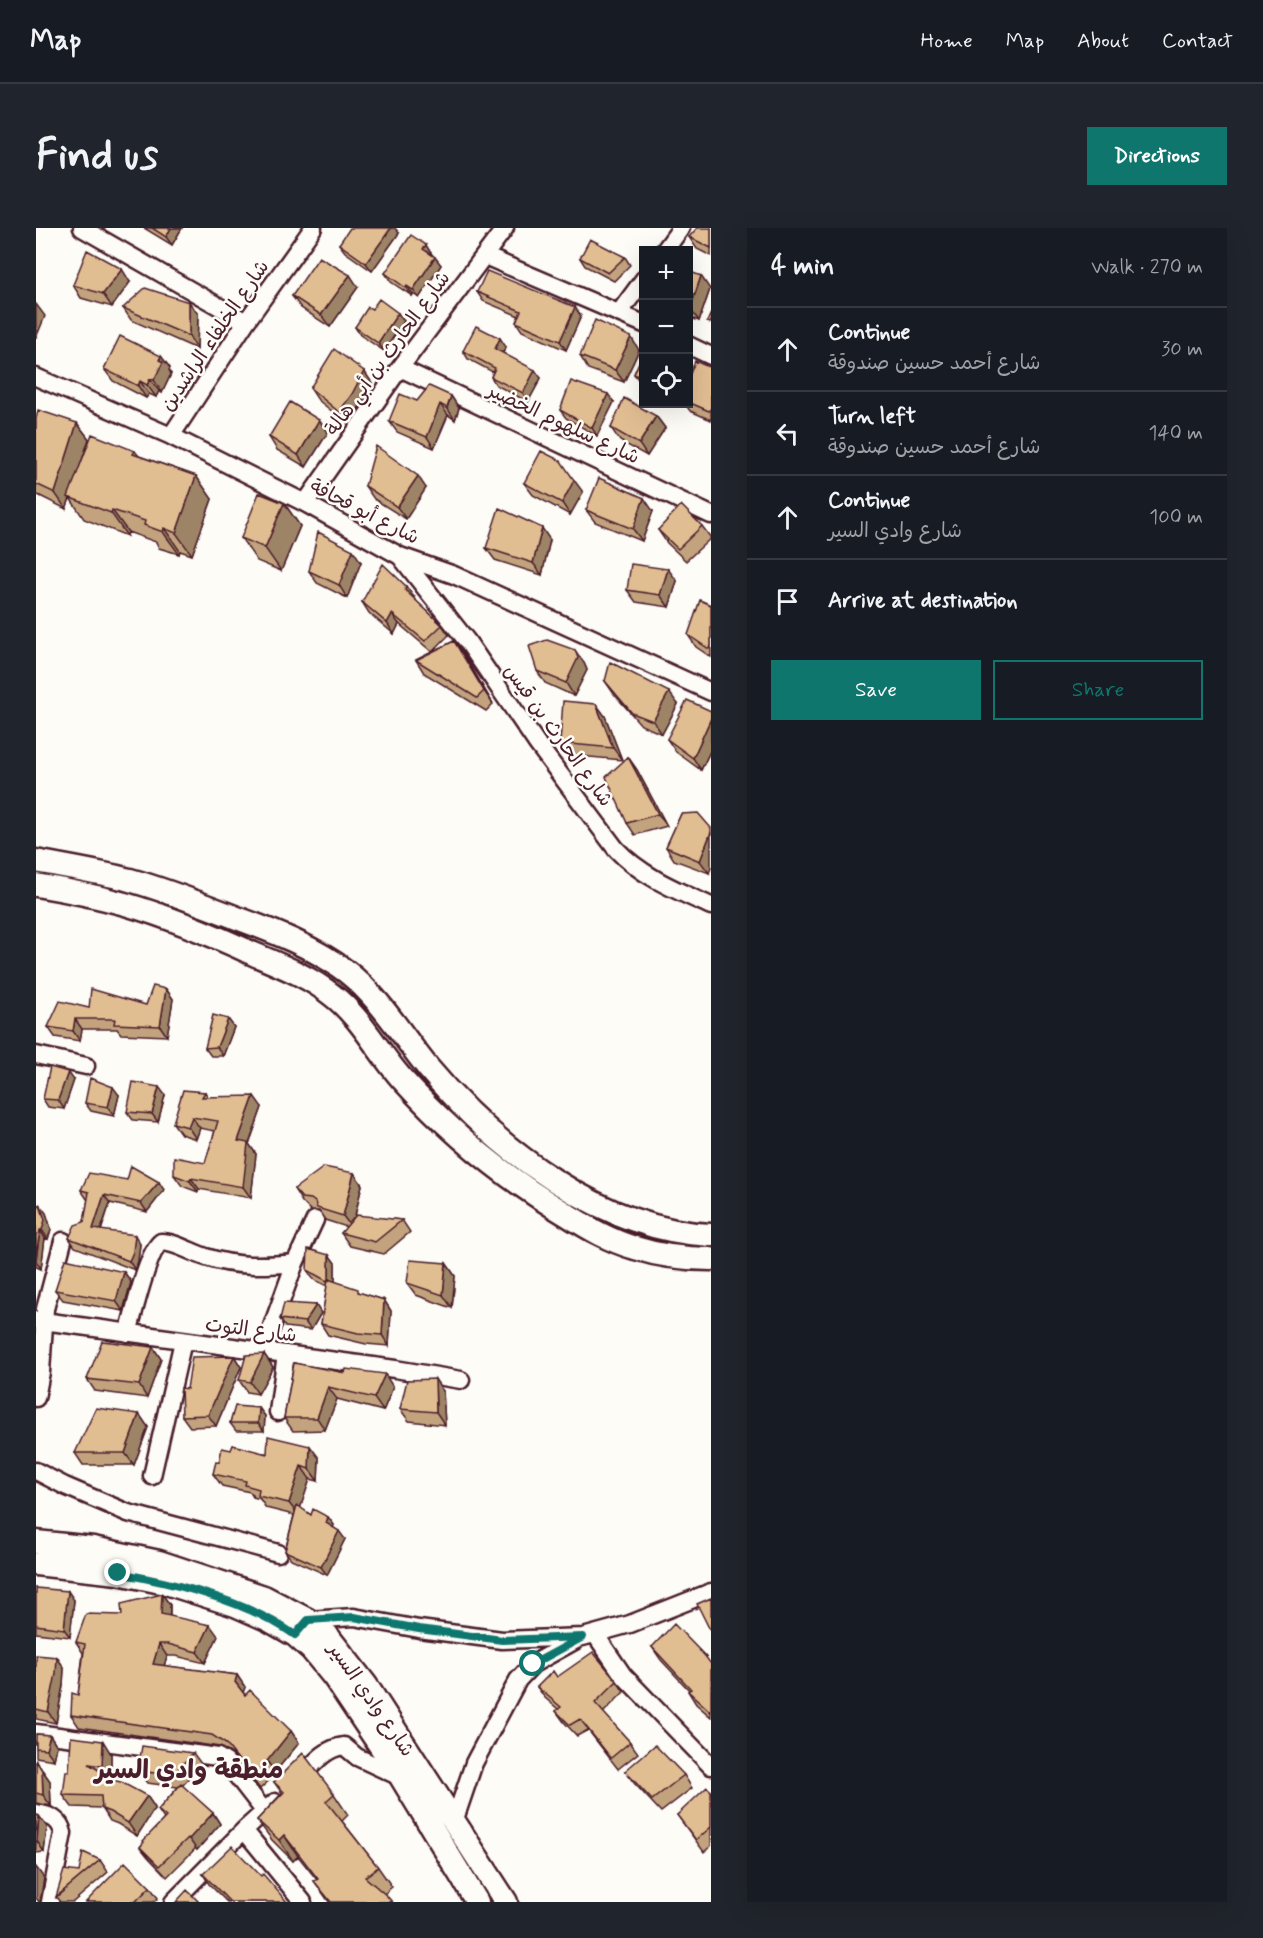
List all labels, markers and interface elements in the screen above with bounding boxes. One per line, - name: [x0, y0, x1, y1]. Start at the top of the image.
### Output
- text: Map: [30, 23, 81, 60]
- text: Home: [921, 27, 973, 55]
- text: Map: [1006, 27, 1044, 55]
- text: About: [1077, 27, 1129, 55]
- text: Contact: [1162, 27, 1233, 55]
- button: Directions: [1087, 127, 1227, 185]
- text: Find us: [36, 129, 158, 184]
- map controls: [639, 246, 693, 408]
- button: +: [639, 246, 693, 300]
- text: 4 min: [771, 250, 834, 284]
- text: Walk · 270 m: [1091, 254, 1203, 281]
- street label: شارع الخلفاء الراشدين: [155, 255, 276, 417]
- street label: شارع الحارث بن أبي هالة: [319, 266, 460, 443]
- button: −: [639, 300, 693, 354]
- text: Continue: [828, 319, 910, 347]
- icon: ahead: [771, 333, 804, 366]
- text: 30 m: [1161, 336, 1203, 363]
- text: شارع أحمد حسين صندوقة: [828, 350, 1040, 377]
- button: locate: [639, 354, 693, 408]
- street label: شارع سلهوم الخضير: [481, 376, 644, 472]
- text: Turn left: [828, 403, 916, 431]
- icon: left: [771, 417, 804, 450]
- text: 140 m: [1149, 420, 1203, 447]
- text: شارع أحمد حسين صندوقة: [828, 434, 1040, 461]
- street label: شارع أبو قحافة: [305, 473, 424, 552]
- text: Continue: [828, 487, 910, 515]
- icon: ahead: [771, 501, 804, 534]
- text: 100 m: [1149, 504, 1203, 531]
- text: شارع وادي السير: [828, 518, 962, 545]
- icon: arrive: [771, 585, 804, 618]
- text: Arrive at destination: [828, 587, 1018, 615]
- street label: شارع الحارث بن قيس: [497, 659, 619, 813]
- button: Save: [771, 660, 981, 720]
- button: Share: [993, 660, 1203, 720]
- street label: شارع التوت: [203, 1311, 298, 1350]
- route end: [104, 1559, 130, 1585]
- street label: شارع وادي السير: [320, 1636, 420, 1762]
- route start: [519, 1650, 545, 1676]
- district label: منطقة وادي السير: [93, 1754, 283, 1788]

